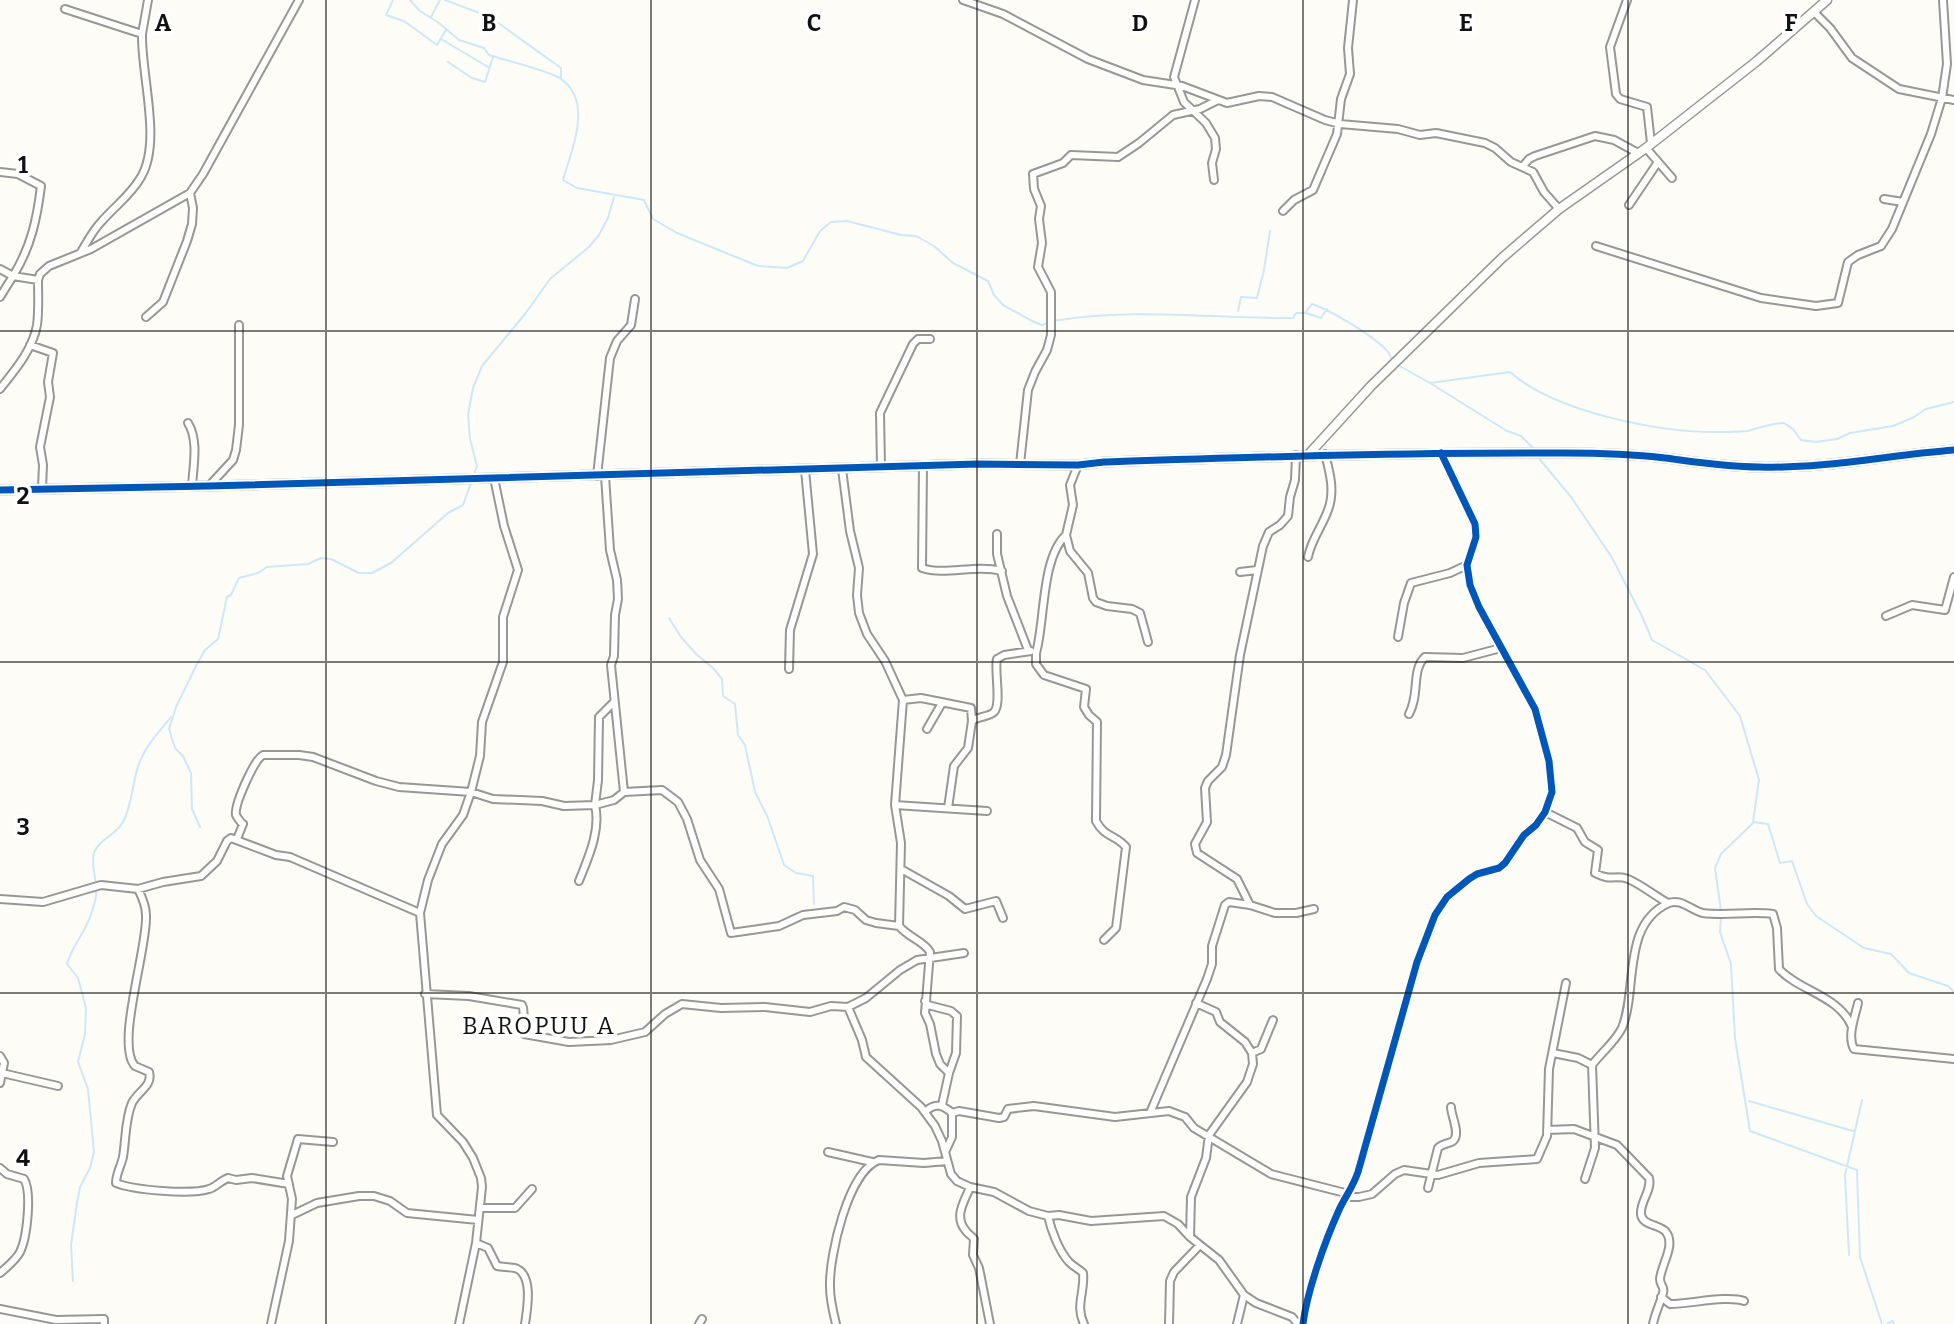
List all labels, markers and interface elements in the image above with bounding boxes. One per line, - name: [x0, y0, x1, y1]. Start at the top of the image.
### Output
- text: A: [155, 9, 172, 37]
- text: B: [482, 9, 496, 37]
- text: C: [807, 9, 821, 37]
- text: D: [1132, 9, 1148, 37]
- text: E: [1459, 9, 1473, 37]
- text: F: [1785, 9, 1798, 37]
- text: 1: [18, 151, 28, 179]
- text: 2: [17, 482, 30, 510]
- text: 3: [16, 813, 30, 841]
- district label: BAROPUU A: [462, 1012, 616, 1040]
- text: 4: [16, 1144, 30, 1172]

